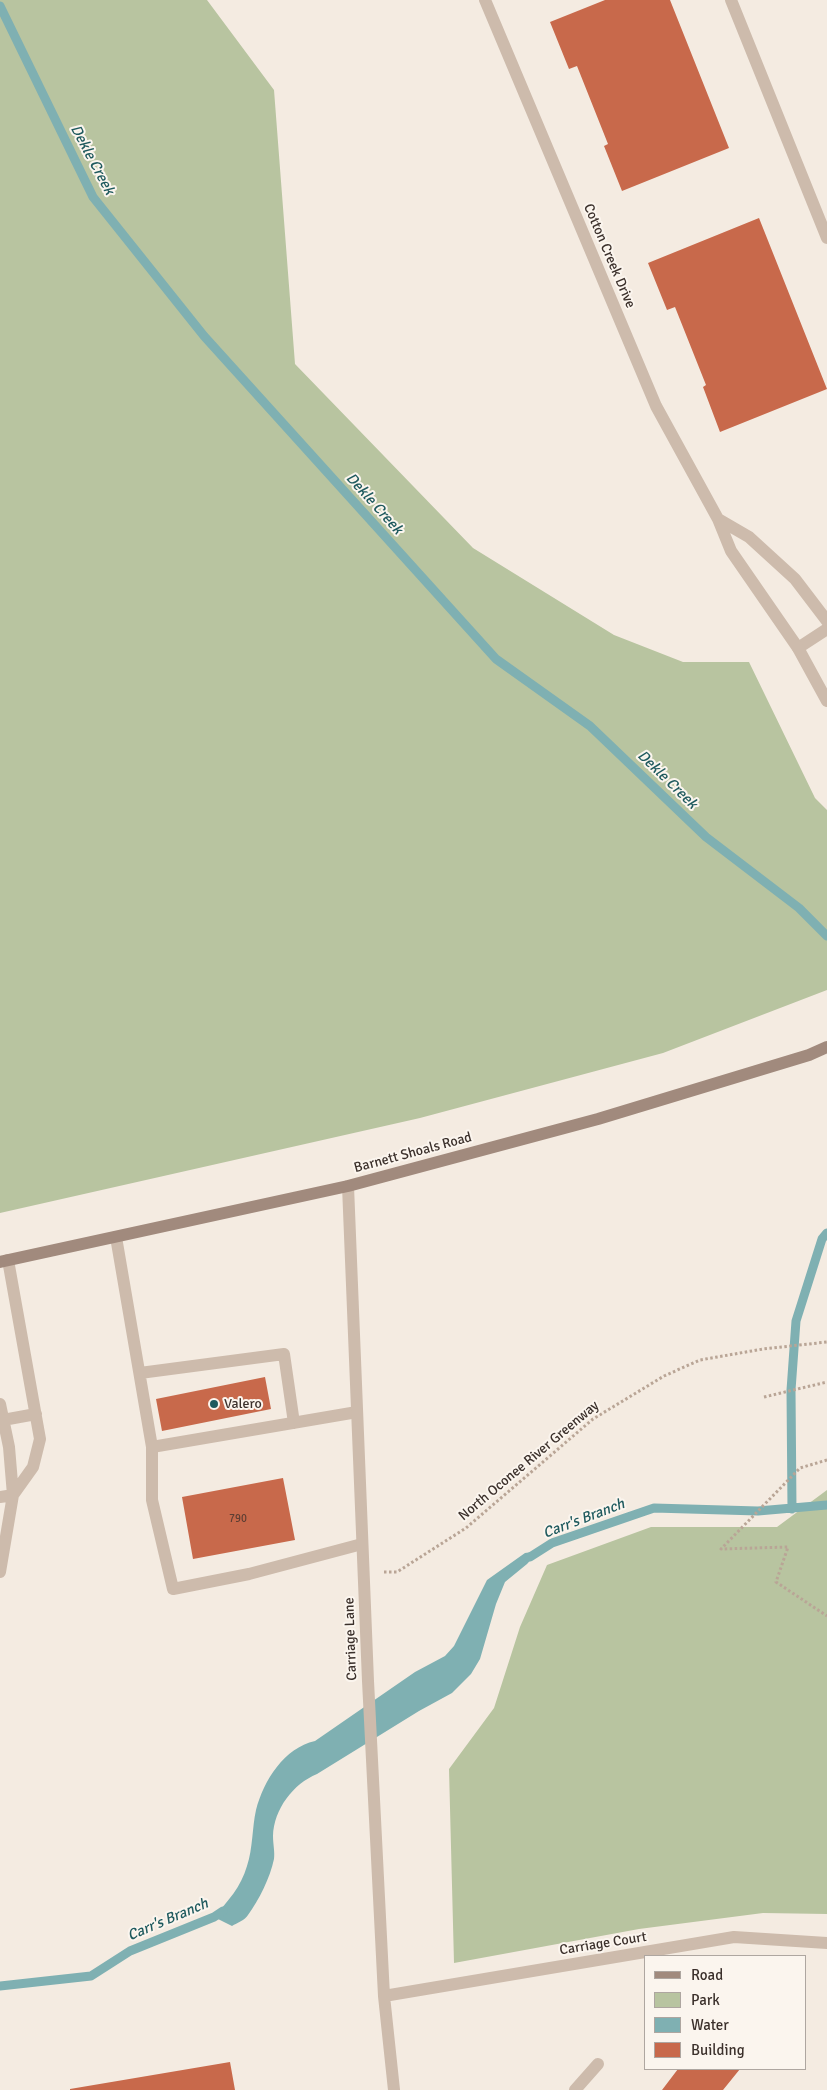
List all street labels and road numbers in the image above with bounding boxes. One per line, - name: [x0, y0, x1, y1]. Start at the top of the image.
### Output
- street label: Cotton Creek Drive: [579, 201, 639, 311]
- street label: Barnett Shoals Road: [352, 1129, 474, 1177]
- street label: North Oconee River Greenway: [455, 1397, 603, 1525]
- street label: Carriage Lane: [341, 1597, 361, 1681]
- street label: Carriage Court: [558, 1929, 648, 1959]

